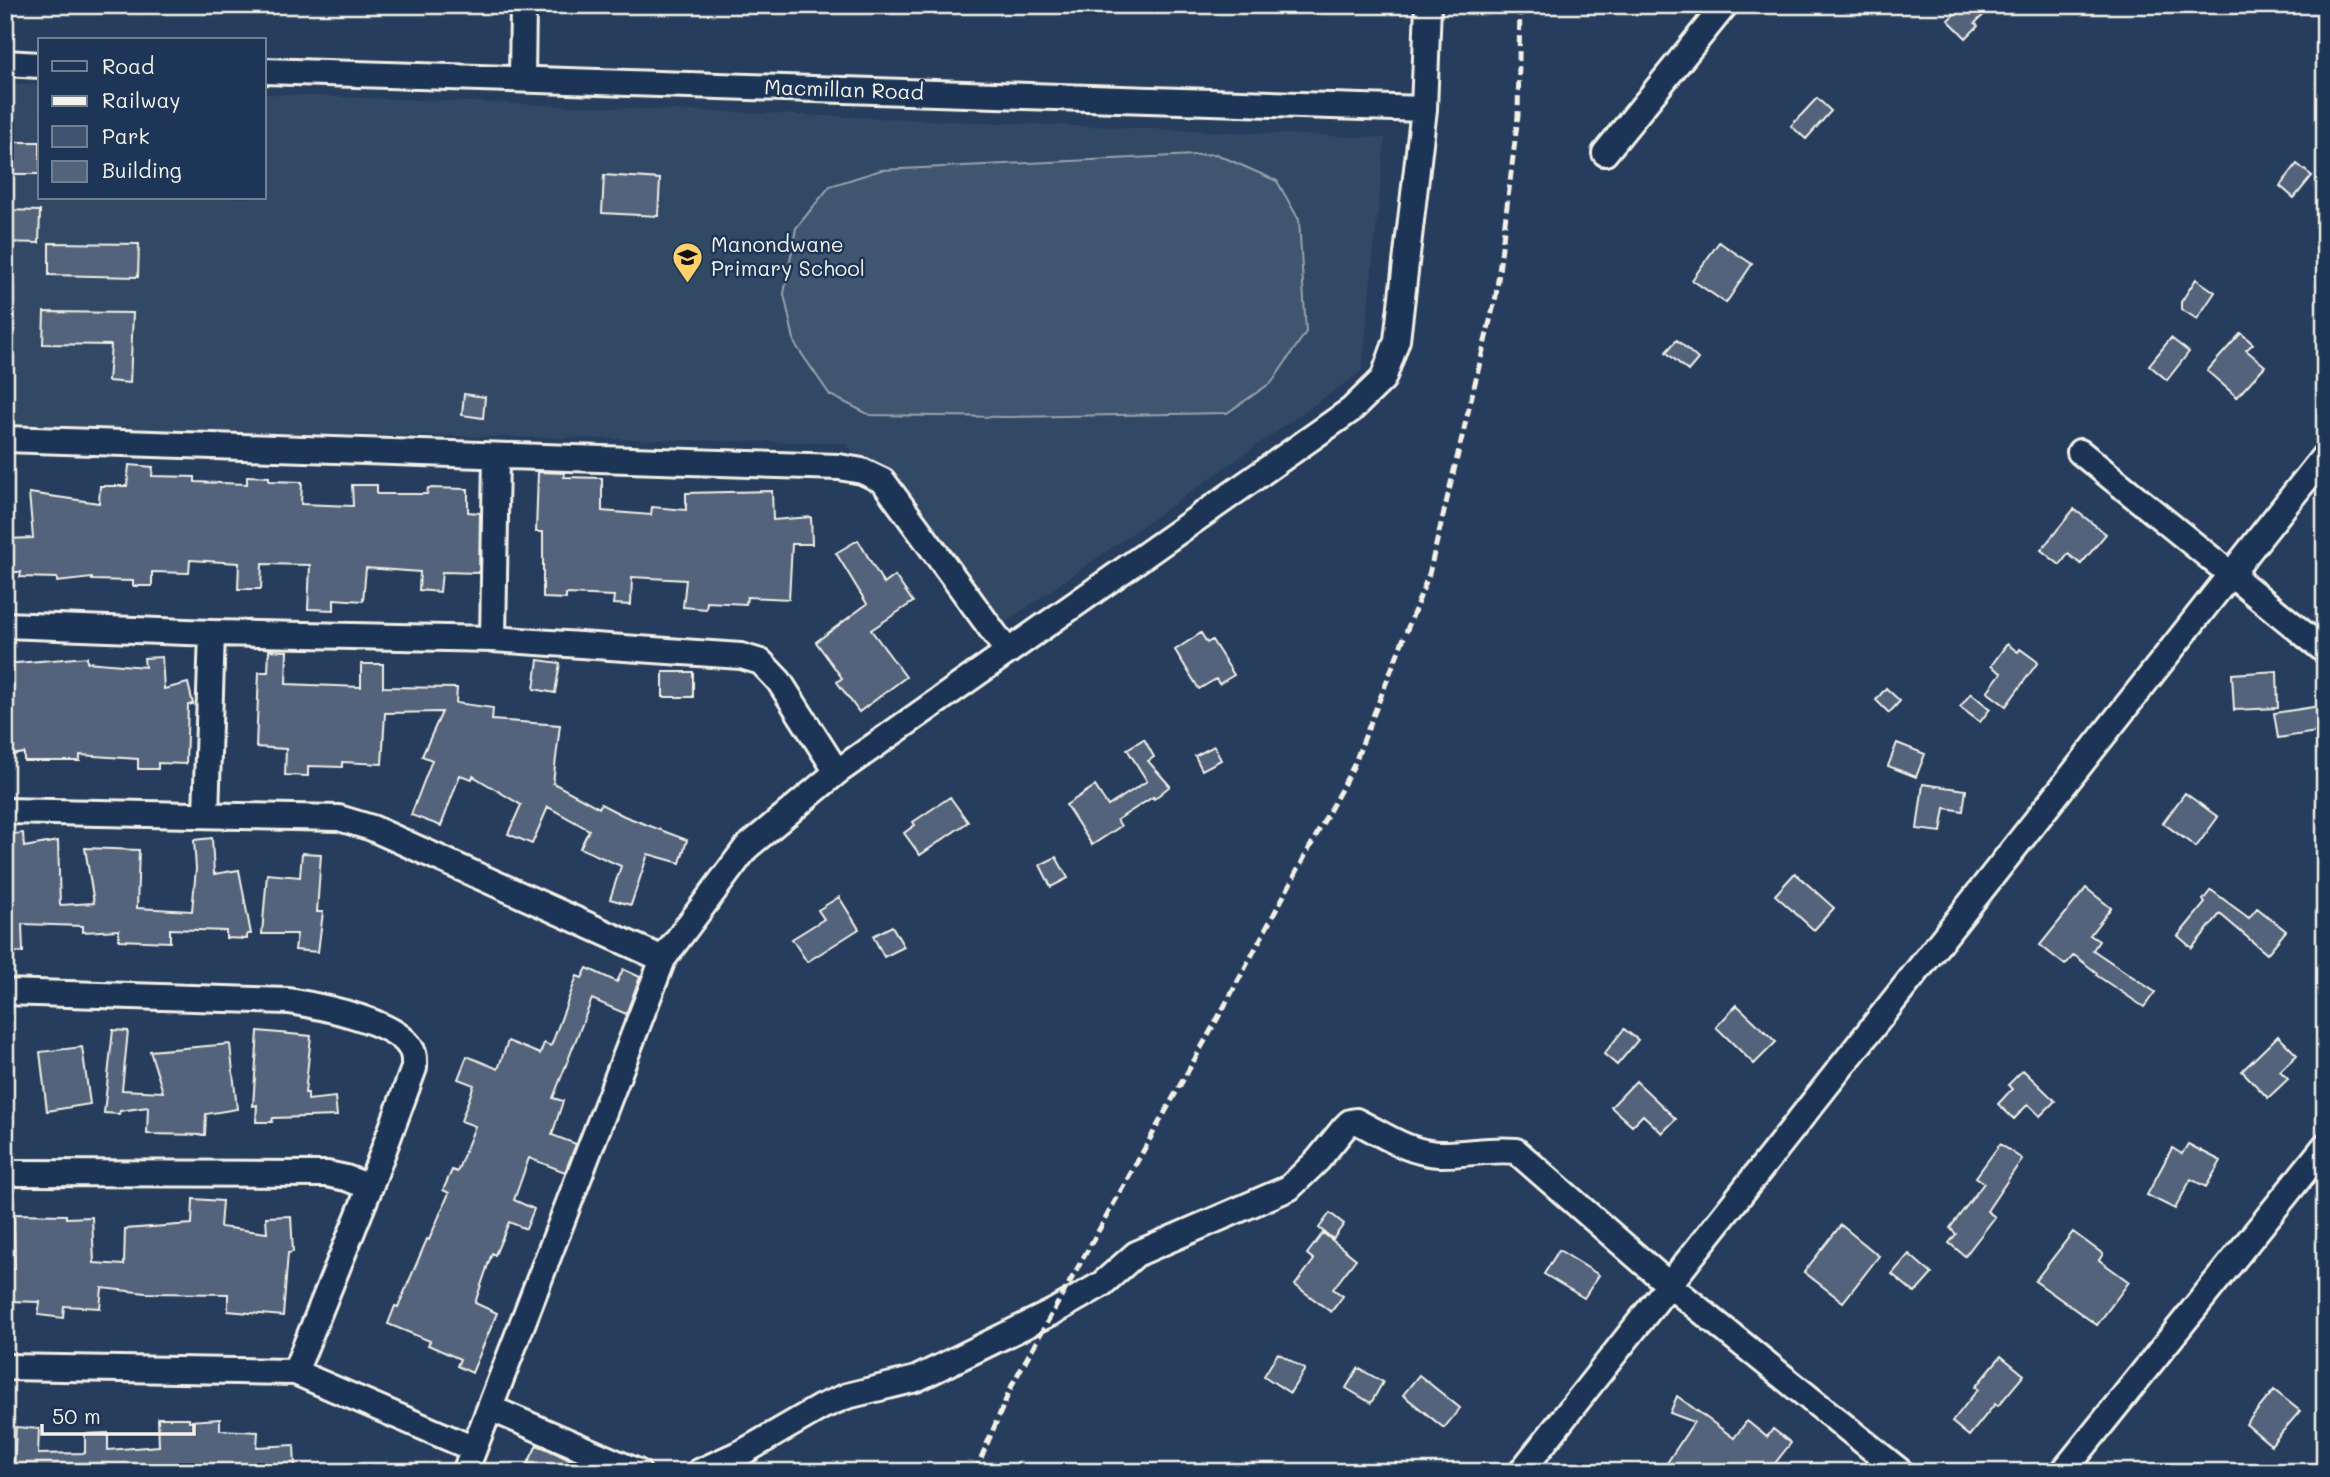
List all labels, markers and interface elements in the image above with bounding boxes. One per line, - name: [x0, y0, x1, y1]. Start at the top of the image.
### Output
- legend: [38, 38, 266, 200]
- text: Road: [102, 52, 154, 79]
- street label: Macmillan Road: [764, 72, 924, 105]
- text: Railway: [102, 86, 181, 113]
- text: Park: [102, 122, 150, 149]
- text: Building: [102, 156, 182, 183]
- place label: Manondwane Primary School: [711, 230, 865, 281]
- school or university icon: Manondwane Primary School: [671, 240, 705, 284]
- scale bar: [42, 1393, 194, 1437]
- text: 50 m: [52, 1402, 101, 1429]

